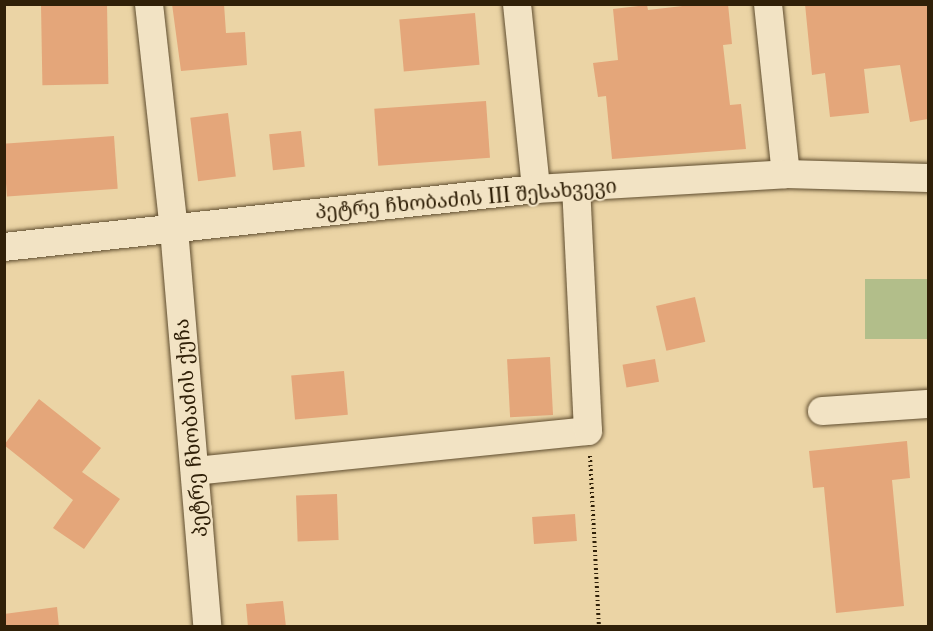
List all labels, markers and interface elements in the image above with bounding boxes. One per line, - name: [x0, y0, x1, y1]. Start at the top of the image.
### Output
- street label: პეტრე ჩხობაძის III შესახვევი: [314, 174, 618, 224]
- street label: პეტრე ჩხობაძის ქუჩა: [169, 318, 213, 538]

